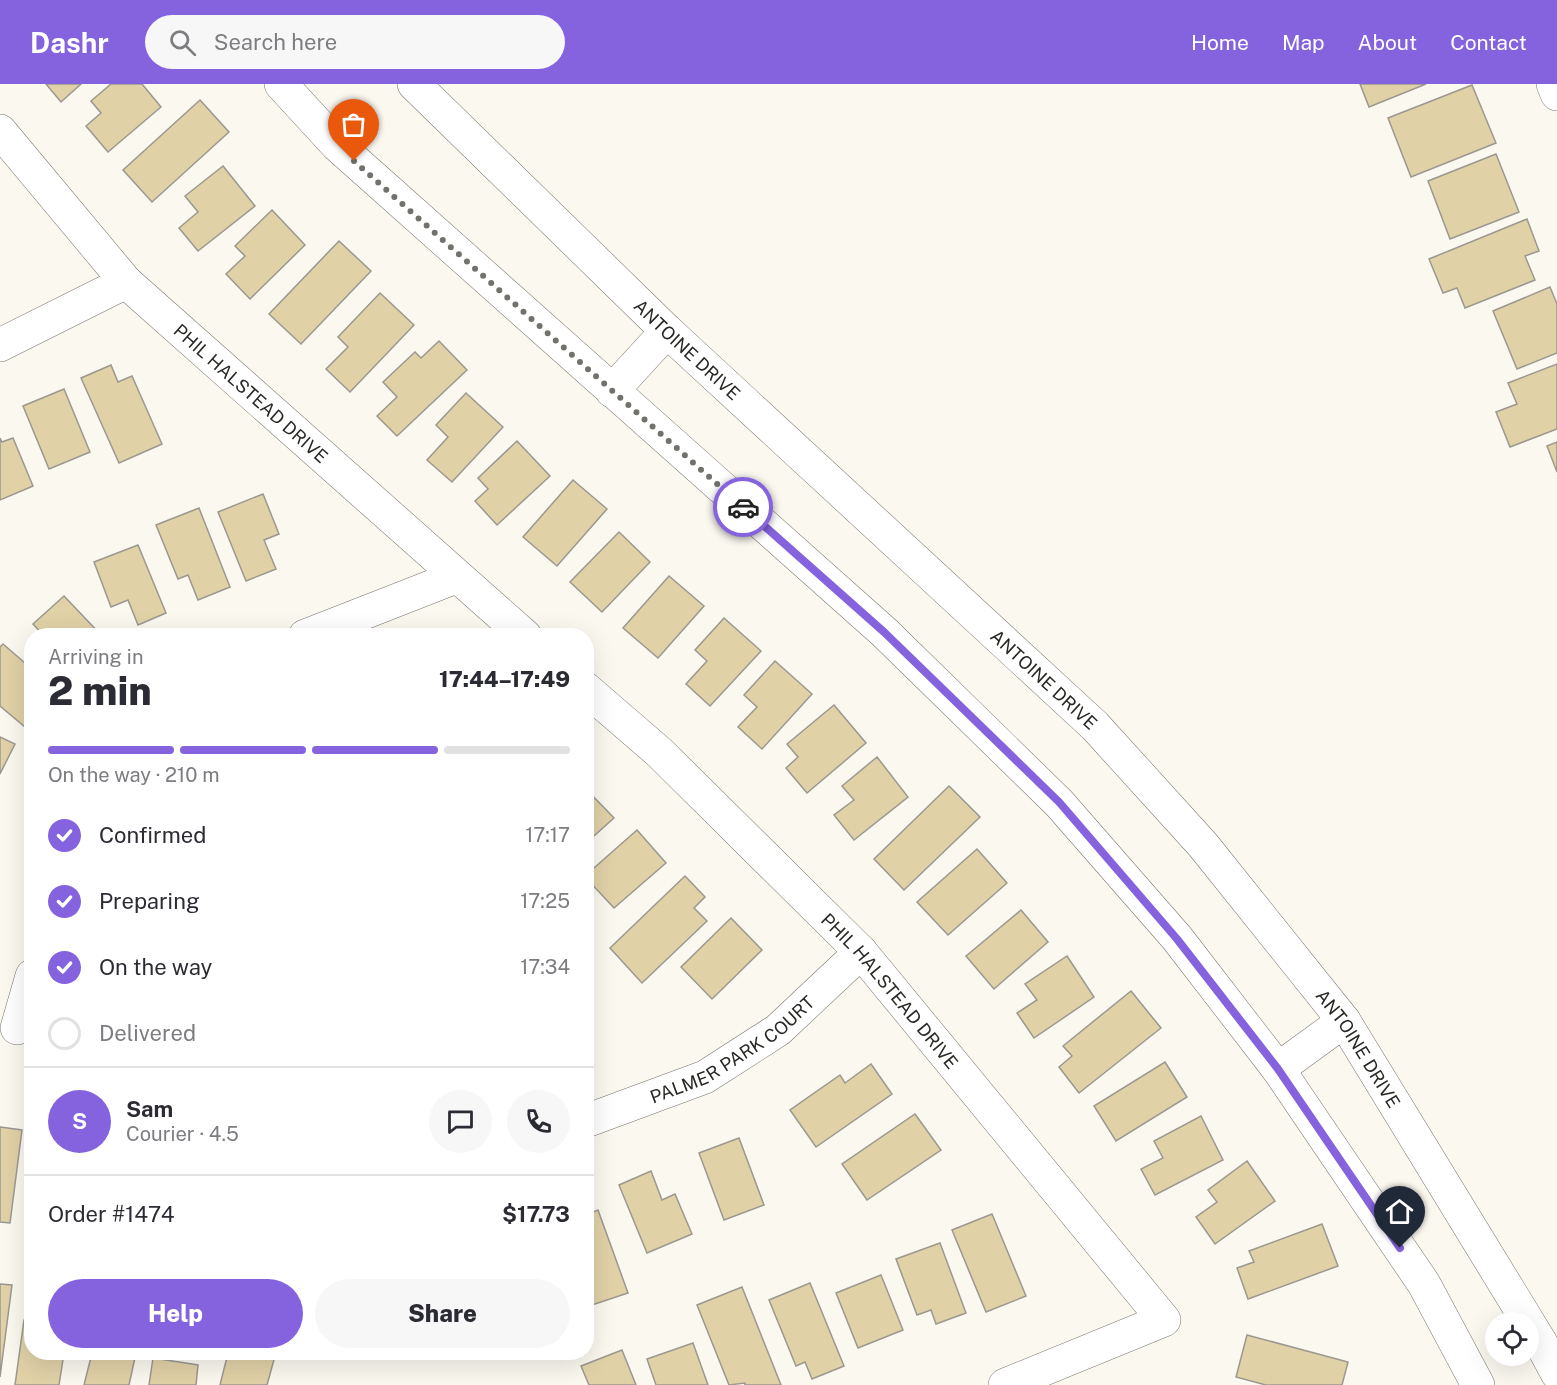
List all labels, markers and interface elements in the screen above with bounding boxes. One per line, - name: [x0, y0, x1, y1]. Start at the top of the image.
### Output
- search box: [145, 15, 565, 69]
- text: Dashr: [30, 26, 109, 59]
- icon: search: [166, 26, 199, 59]
- text: Search here: [214, 29, 337, 55]
- text: Home: [1191, 30, 1249, 55]
- text: Map: [1282, 30, 1325, 55]
- text: About: [1358, 30, 1417, 55]
- text: Contact: [1450, 30, 1527, 55]
- pin: [328, 99, 379, 161]
- icon: bag: [337, 108, 370, 141]
- street label: ANTOINE DRIVE: [630, 295, 745, 404]
- street label: PHIL HALSTEAD DRIVE: [170, 319, 332, 467]
- courier: [713, 477, 773, 537]
- icon: car: [727, 491, 760, 524]
- street label: ANTOINE DRIVE: [987, 625, 1102, 734]
- text: Arriving in: [48, 645, 143, 669]
- text: 17:44–17:49: [439, 666, 570, 692]
- text: 2 min: [48, 668, 152, 714]
- text: On the way · 210 m: [48, 763, 220, 787]
- icon: check: [48, 819, 81, 852]
- text: Confirmed: [99, 822, 206, 848]
- text: 17:17: [525, 823, 570, 847]
- icon: check: [48, 885, 81, 918]
- text: Preparing: [99, 888, 200, 914]
- text: 17:25: [520, 889, 570, 913]
- street label: PHIL HALSTEAD DRIVE: [817, 909, 963, 1073]
- icon: check: [48, 951, 81, 984]
- text: On the way: [99, 954, 212, 980]
- text: 17:34: [520, 955, 570, 979]
- street label: ANTOINE DRIVE: [1312, 985, 1405, 1111]
- street label: PALMER PARK COURT: [647, 991, 818, 1107]
- text: Delivered: [99, 1020, 196, 1046]
- button: chat: [429, 1090, 492, 1153]
- button: phone: [507, 1090, 570, 1153]
- text: Sam: [126, 1096, 173, 1122]
- text: S: [72, 1108, 87, 1134]
- text: Courier · 4.5: [126, 1122, 239, 1146]
- pin: [1374, 1186, 1425, 1248]
- icon: home: [1383, 1195, 1416, 1228]
- text: Order #1474: [48, 1201, 174, 1227]
- text: $17.73: [502, 1201, 570, 1227]
- button: Help: [48, 1279, 303, 1348]
- button: Share: [315, 1279, 570, 1348]
- map controls: [1485, 1312, 1539, 1366]
- button: locate: [1485, 1312, 1539, 1366]

